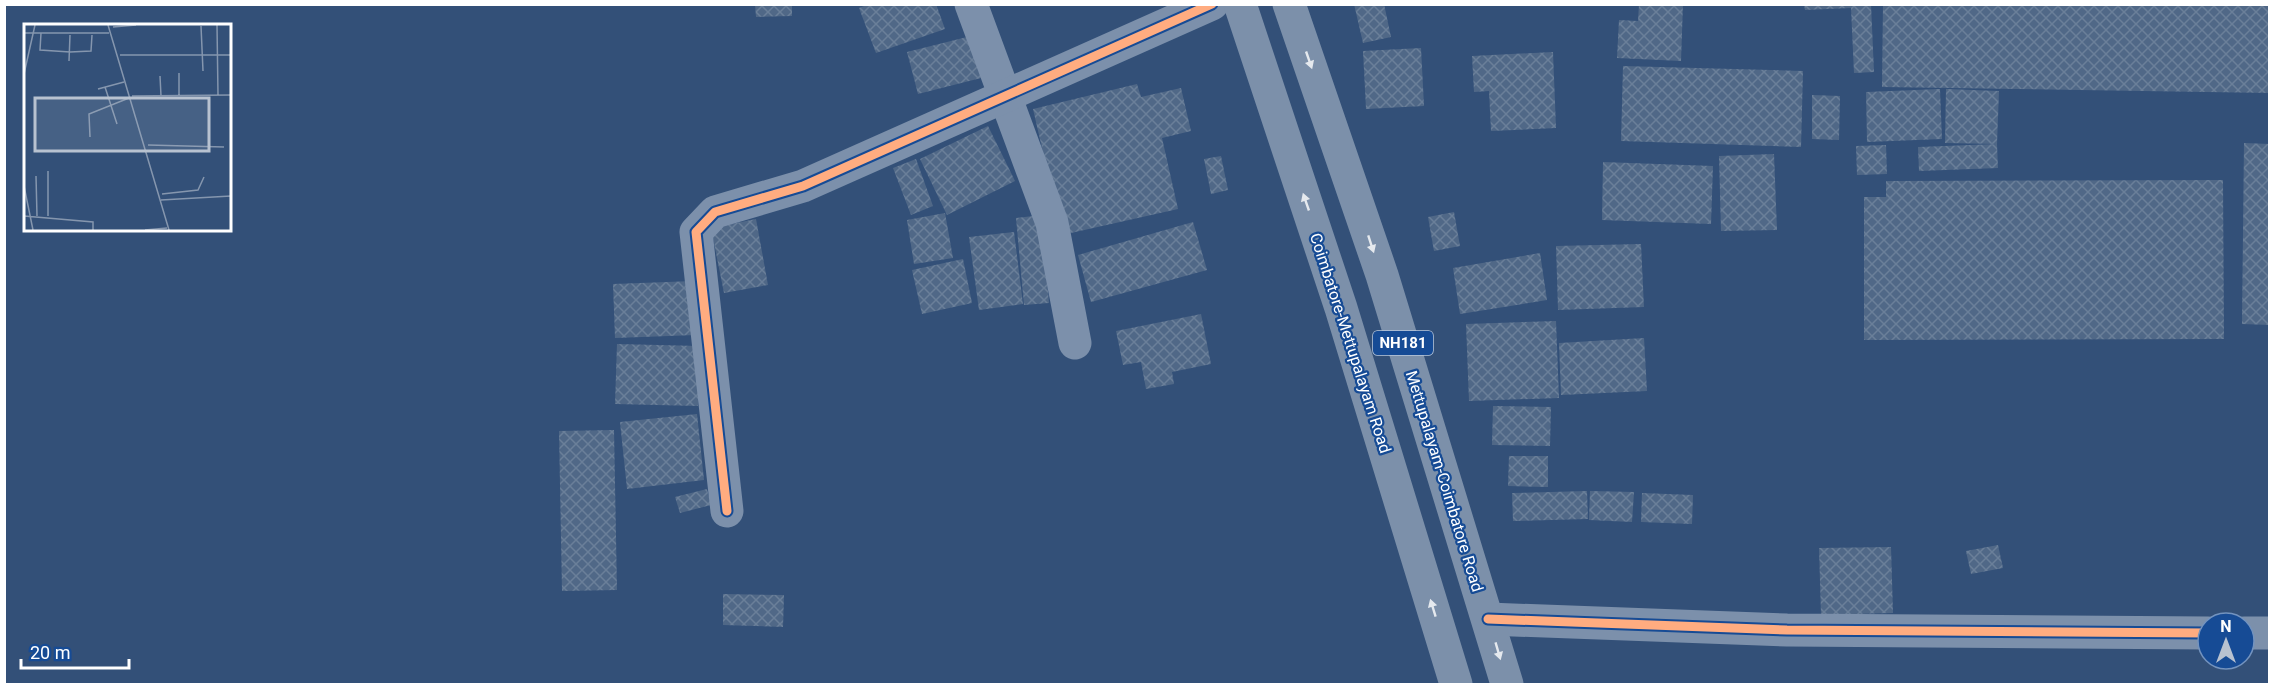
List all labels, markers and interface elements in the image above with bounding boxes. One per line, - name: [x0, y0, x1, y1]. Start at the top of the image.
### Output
- inset map: [24, 24, 231, 231]
- one-way arrow: [1304, 51, 1314, 69]
- one-way arrow: [1301, 193, 1310, 211]
- street label: Coimbatore-Mettupalayam Road: [1306, 231, 1395, 456]
- one-way arrow: [1367, 235, 1377, 253]
- road number: NH181: [1373, 331, 1433, 355]
- street label: Mettupalayam-Coimbatore Road: [1402, 368, 1487, 594]
- one-way arrow: [1428, 599, 1437, 617]
- north arrow: [2196, 611, 2256, 671]
- text: N: [2220, 617, 2232, 636]
- scale bar: [21, 632, 129, 670]
- text: 20 m: [30, 642, 70, 663]
- one-way arrow: [1494, 642, 1503, 660]

